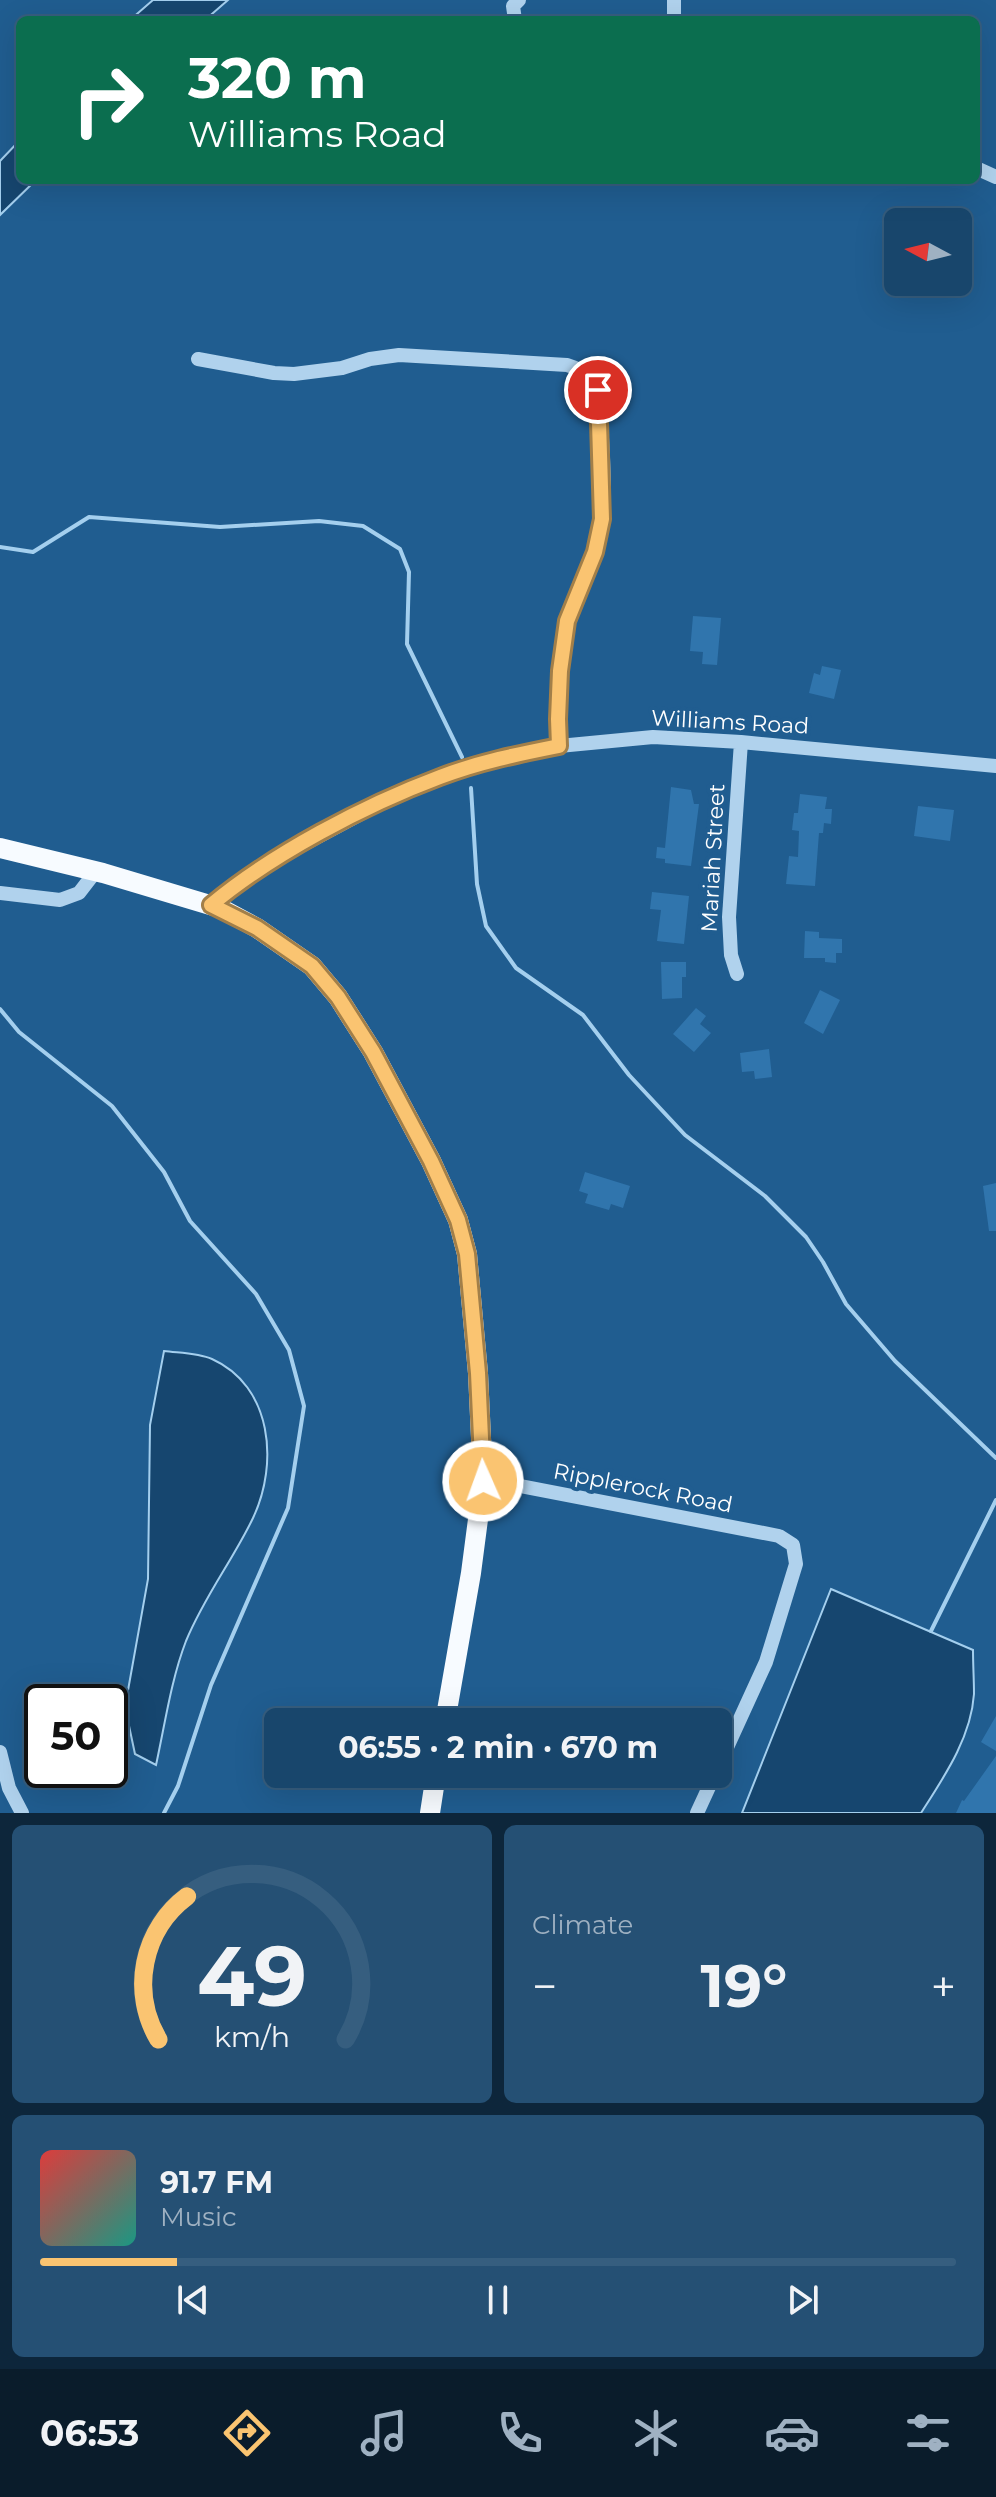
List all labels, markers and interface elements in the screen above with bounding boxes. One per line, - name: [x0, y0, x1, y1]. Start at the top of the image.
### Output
- text: 320 m: [188, 44, 367, 112]
- icon: right: [56, 48, 160, 152]
- text: Williams Road: [188, 112, 447, 156]
- north arrow: [884, 208, 972, 296]
- map controls: [884, 208, 972, 296]
- pin: [564, 356, 632, 424]
- icon: arrive: [576, 368, 620, 412]
- street label: Williams Road: [650, 704, 810, 740]
- street label: Mariah Street: [696, 783, 730, 933]
- position arrow: [441, 1439, 525, 1523]
- street label: Ripplerock Road: [551, 1457, 735, 1519]
- speed limit sign: 50: [24, 1684, 128, 1788]
- text: 06:55 · 2 min · 670 m: [338, 1729, 658, 1766]
- text: Climate: [532, 1909, 633, 1941]
- text: 49: [197, 1925, 307, 2027]
- text: 19°: [701, 1949, 787, 2022]
- text: −: [532, 1959, 557, 2013]
- text: +: [931, 1959, 956, 2013]
- text: km/h: [214, 2019, 290, 2054]
- text: 91.7 FM: [160, 2164, 273, 2201]
- text: Music: [160, 2201, 237, 2233]
- icon: previous: [171, 2278, 215, 2322]
- icon: pause: [476, 2278, 520, 2322]
- icon: next: [781, 2278, 825, 2322]
- icon: directions: [219, 2405, 275, 2461]
- icon: music: [356, 2405, 412, 2461]
- icon: phone: [492, 2405, 548, 2461]
- icon: climate: [628, 2405, 684, 2461]
- icon: car: [764, 2405, 820, 2461]
- icon: filters: [900, 2405, 956, 2461]
- text: 06:53: [40, 2411, 139, 2455]

